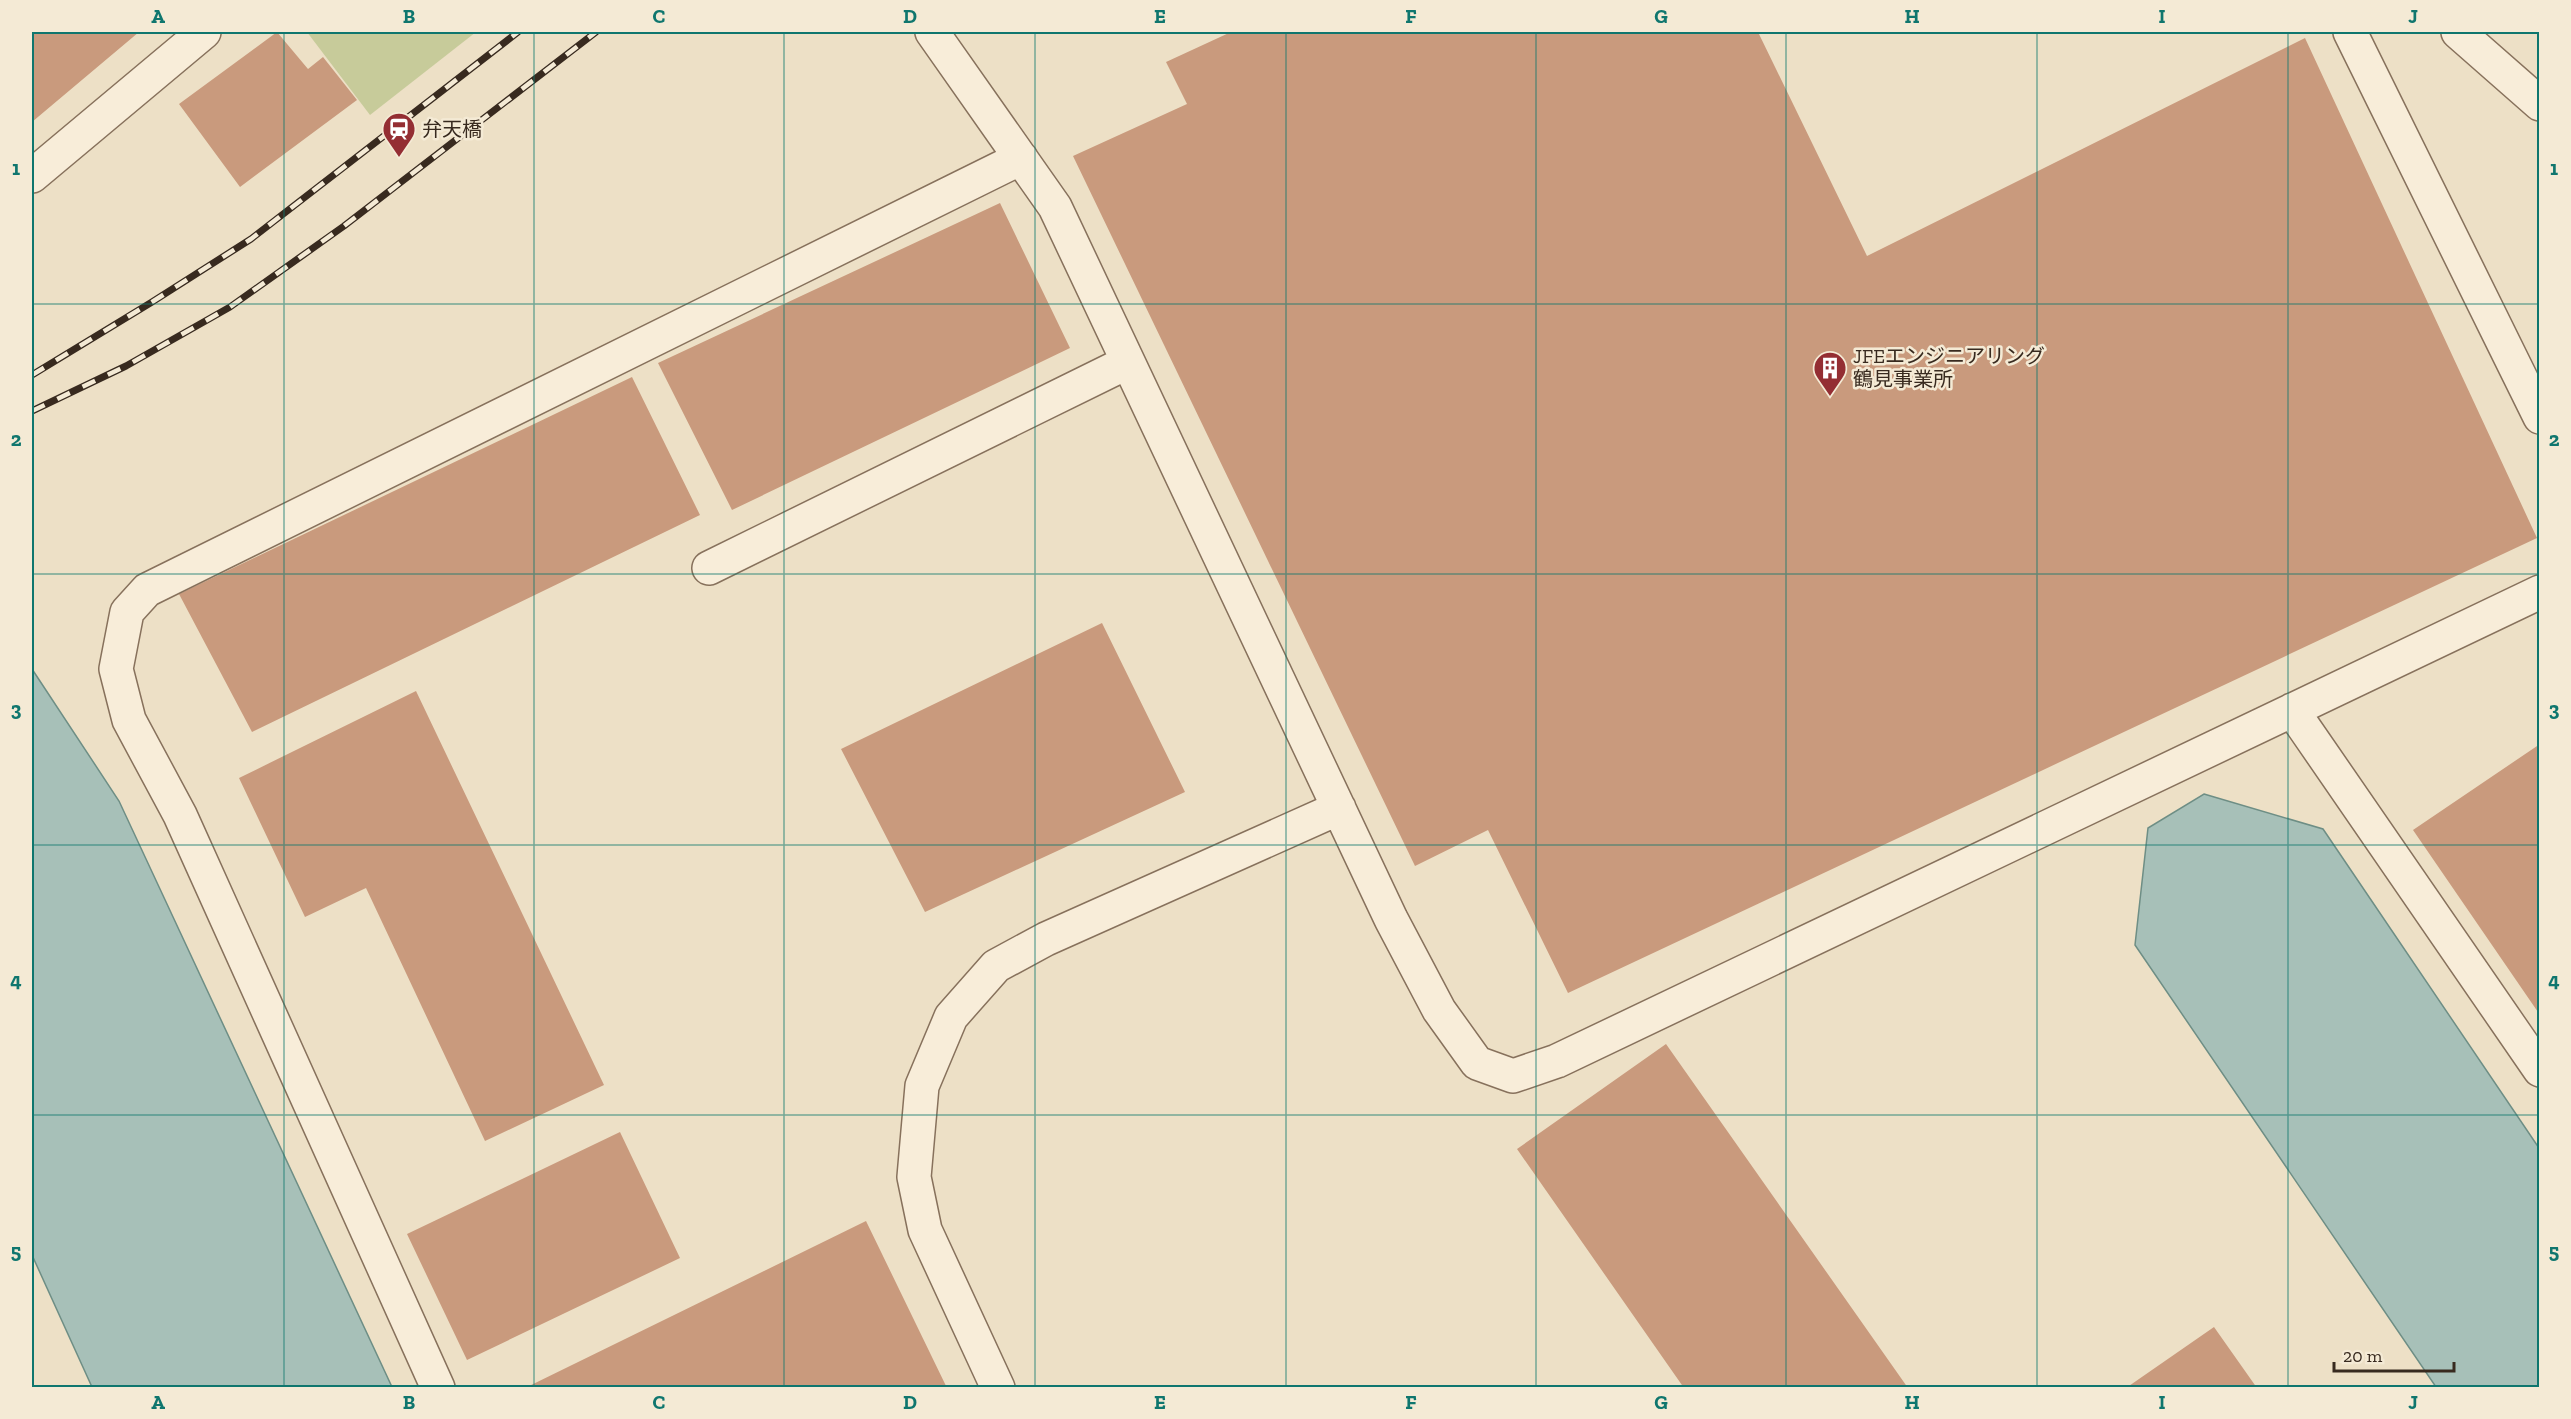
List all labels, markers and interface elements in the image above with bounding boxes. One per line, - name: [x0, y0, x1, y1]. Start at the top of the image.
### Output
- text: A: [151, 4, 165, 28]
- text: B: [403, 4, 415, 28]
- text: C: [653, 4, 666, 28]
- text: D: [903, 4, 917, 28]
- text: E: [1154, 4, 1166, 28]
- text: F: [1405, 4, 1417, 28]
- text: G: [1654, 4, 1668, 28]
- text: H: [1904, 4, 1920, 28]
- text: I: [2158, 4, 2166, 28]
- text: J: [2408, 4, 2418, 28]
- station icon: 弁天橋: [381, 111, 417, 158]
- place label: 弁天橋: [422, 117, 482, 141]
- text: 1: [12, 156, 20, 180]
- text: 1: [2550, 156, 2558, 180]
- place label: JFEエンジニアリング 鶴見事業所: [1853, 344, 2045, 391]
- building icon: JFEエンジニアリング 鶴見事業所: [1812, 350, 1848, 397]
- text: 2: [11, 427, 22, 451]
- text: 2: [2549, 427, 2560, 451]
- text: 3: [11, 697, 22, 721]
- text: 3: [2549, 697, 2560, 721]
- text: 4: [10, 968, 22, 992]
- text: 4: [2548, 968, 2560, 992]
- text: 5: [11, 1239, 21, 1263]
- text: 5: [2549, 1239, 2559, 1263]
- scale bar: [2334, 1335, 2454, 1373]
- text: 20 m: [2343, 1345, 2383, 1367]
- text: A: [151, 1390, 165, 1414]
- text: B: [403, 1390, 415, 1414]
- text: C: [653, 1390, 666, 1414]
- text: D: [903, 1390, 917, 1414]
- text: E: [1154, 1390, 1166, 1414]
- text: F: [1405, 1390, 1417, 1414]
- text: G: [1654, 1390, 1668, 1414]
- text: H: [1904, 1390, 1920, 1414]
- text: I: [2158, 1390, 2166, 1414]
- text: J: [2408, 1390, 2418, 1414]

